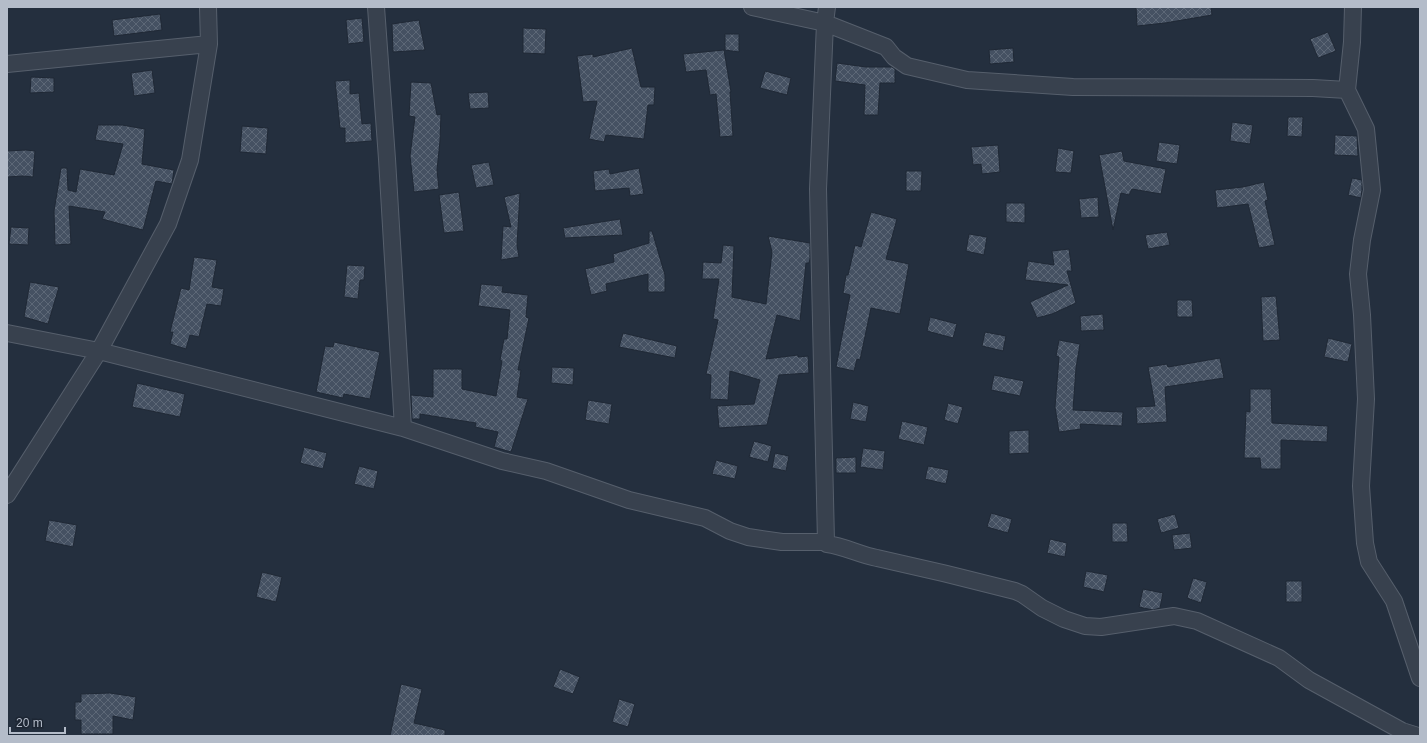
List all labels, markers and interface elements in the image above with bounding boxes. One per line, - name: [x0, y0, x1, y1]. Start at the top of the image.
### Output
- scale bar: [10, 709, 65, 735]
- text: 20 m: [16, 716, 43, 730]

